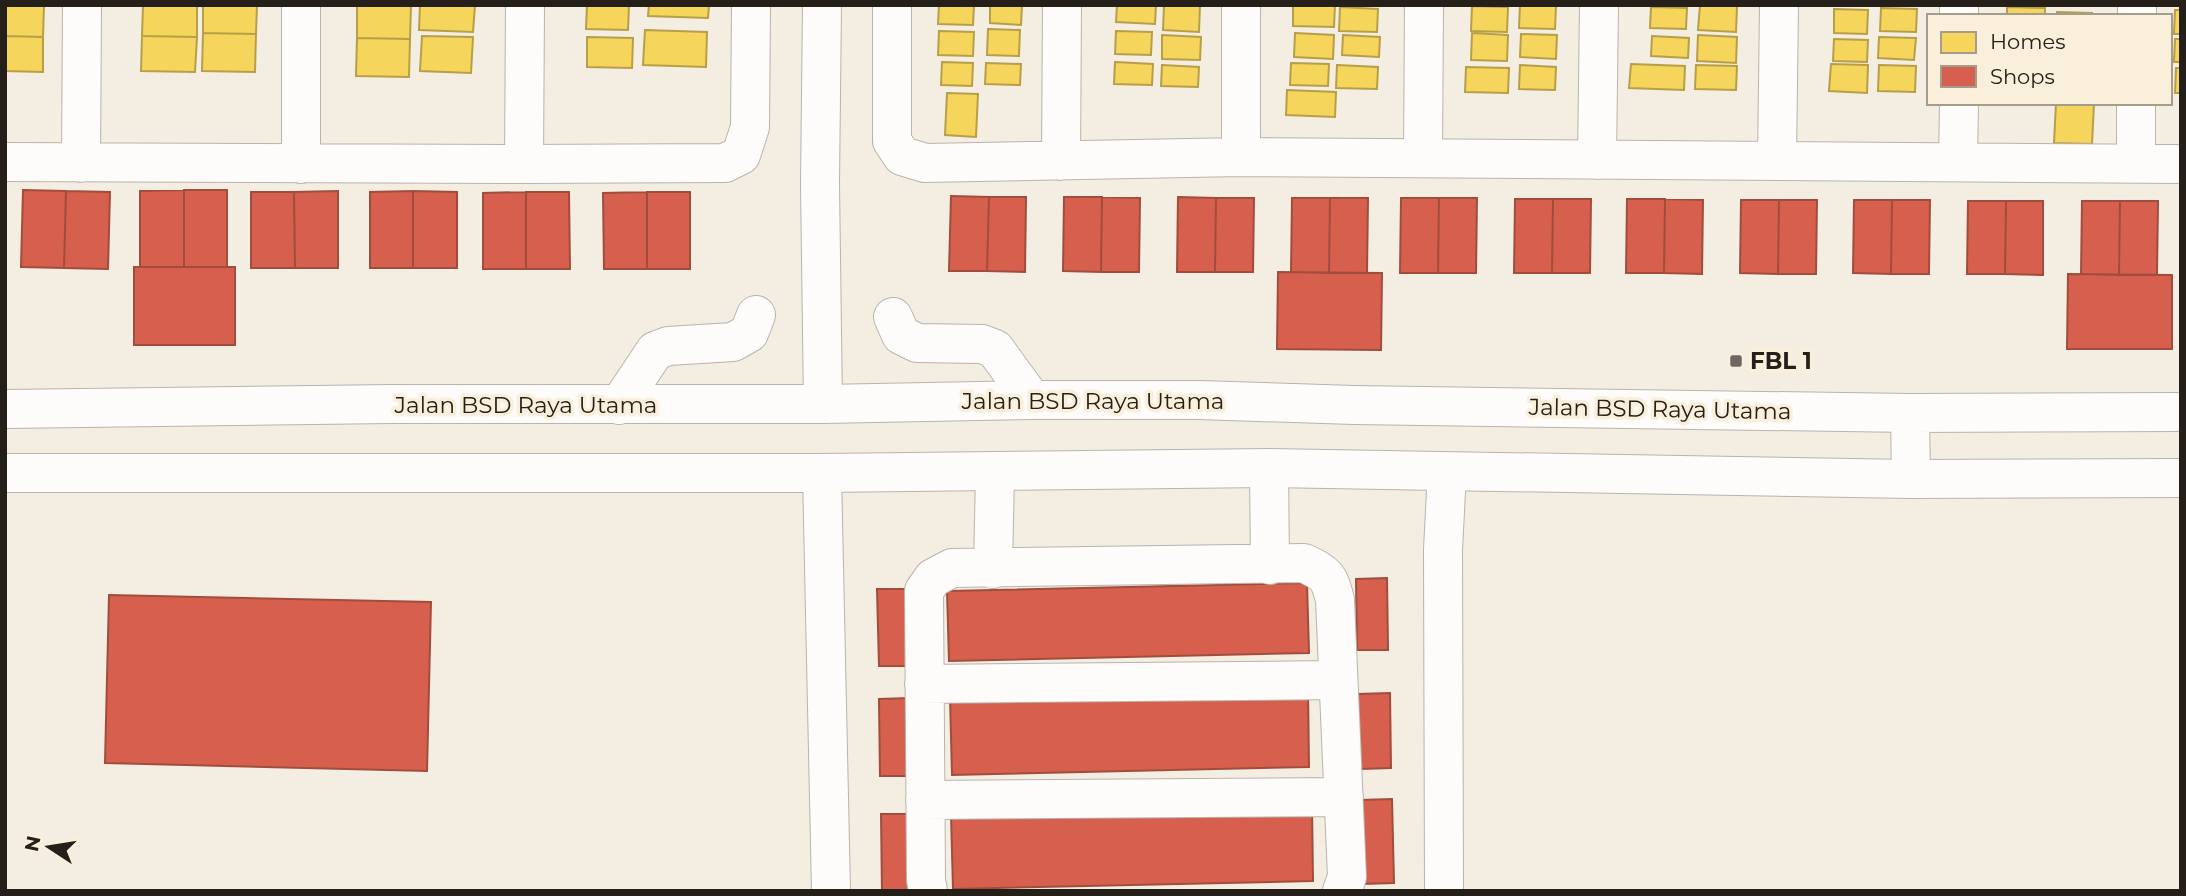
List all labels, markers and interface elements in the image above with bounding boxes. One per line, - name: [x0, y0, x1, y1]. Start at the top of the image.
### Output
- legend: [1927, 14, 2172, 105]
- text: Homes: [1990, 29, 2065, 54]
- text: Shops: [1990, 64, 2055, 89]
- place label: FBL 1: [1750, 347, 1812, 375]
- marker: FBL 1: [1728, 353, 1744, 369]
- street label: Jalan BSD Raya Utama: [961, 387, 1224, 415]
- street label: Jalan BSD Raya Utama: [394, 391, 657, 419]
- street label: Jalan BSD Raya Utama: [1527, 393, 1792, 425]
- north arrow: [14, 812, 84, 882]
- text: N: [20, 834, 46, 853]

